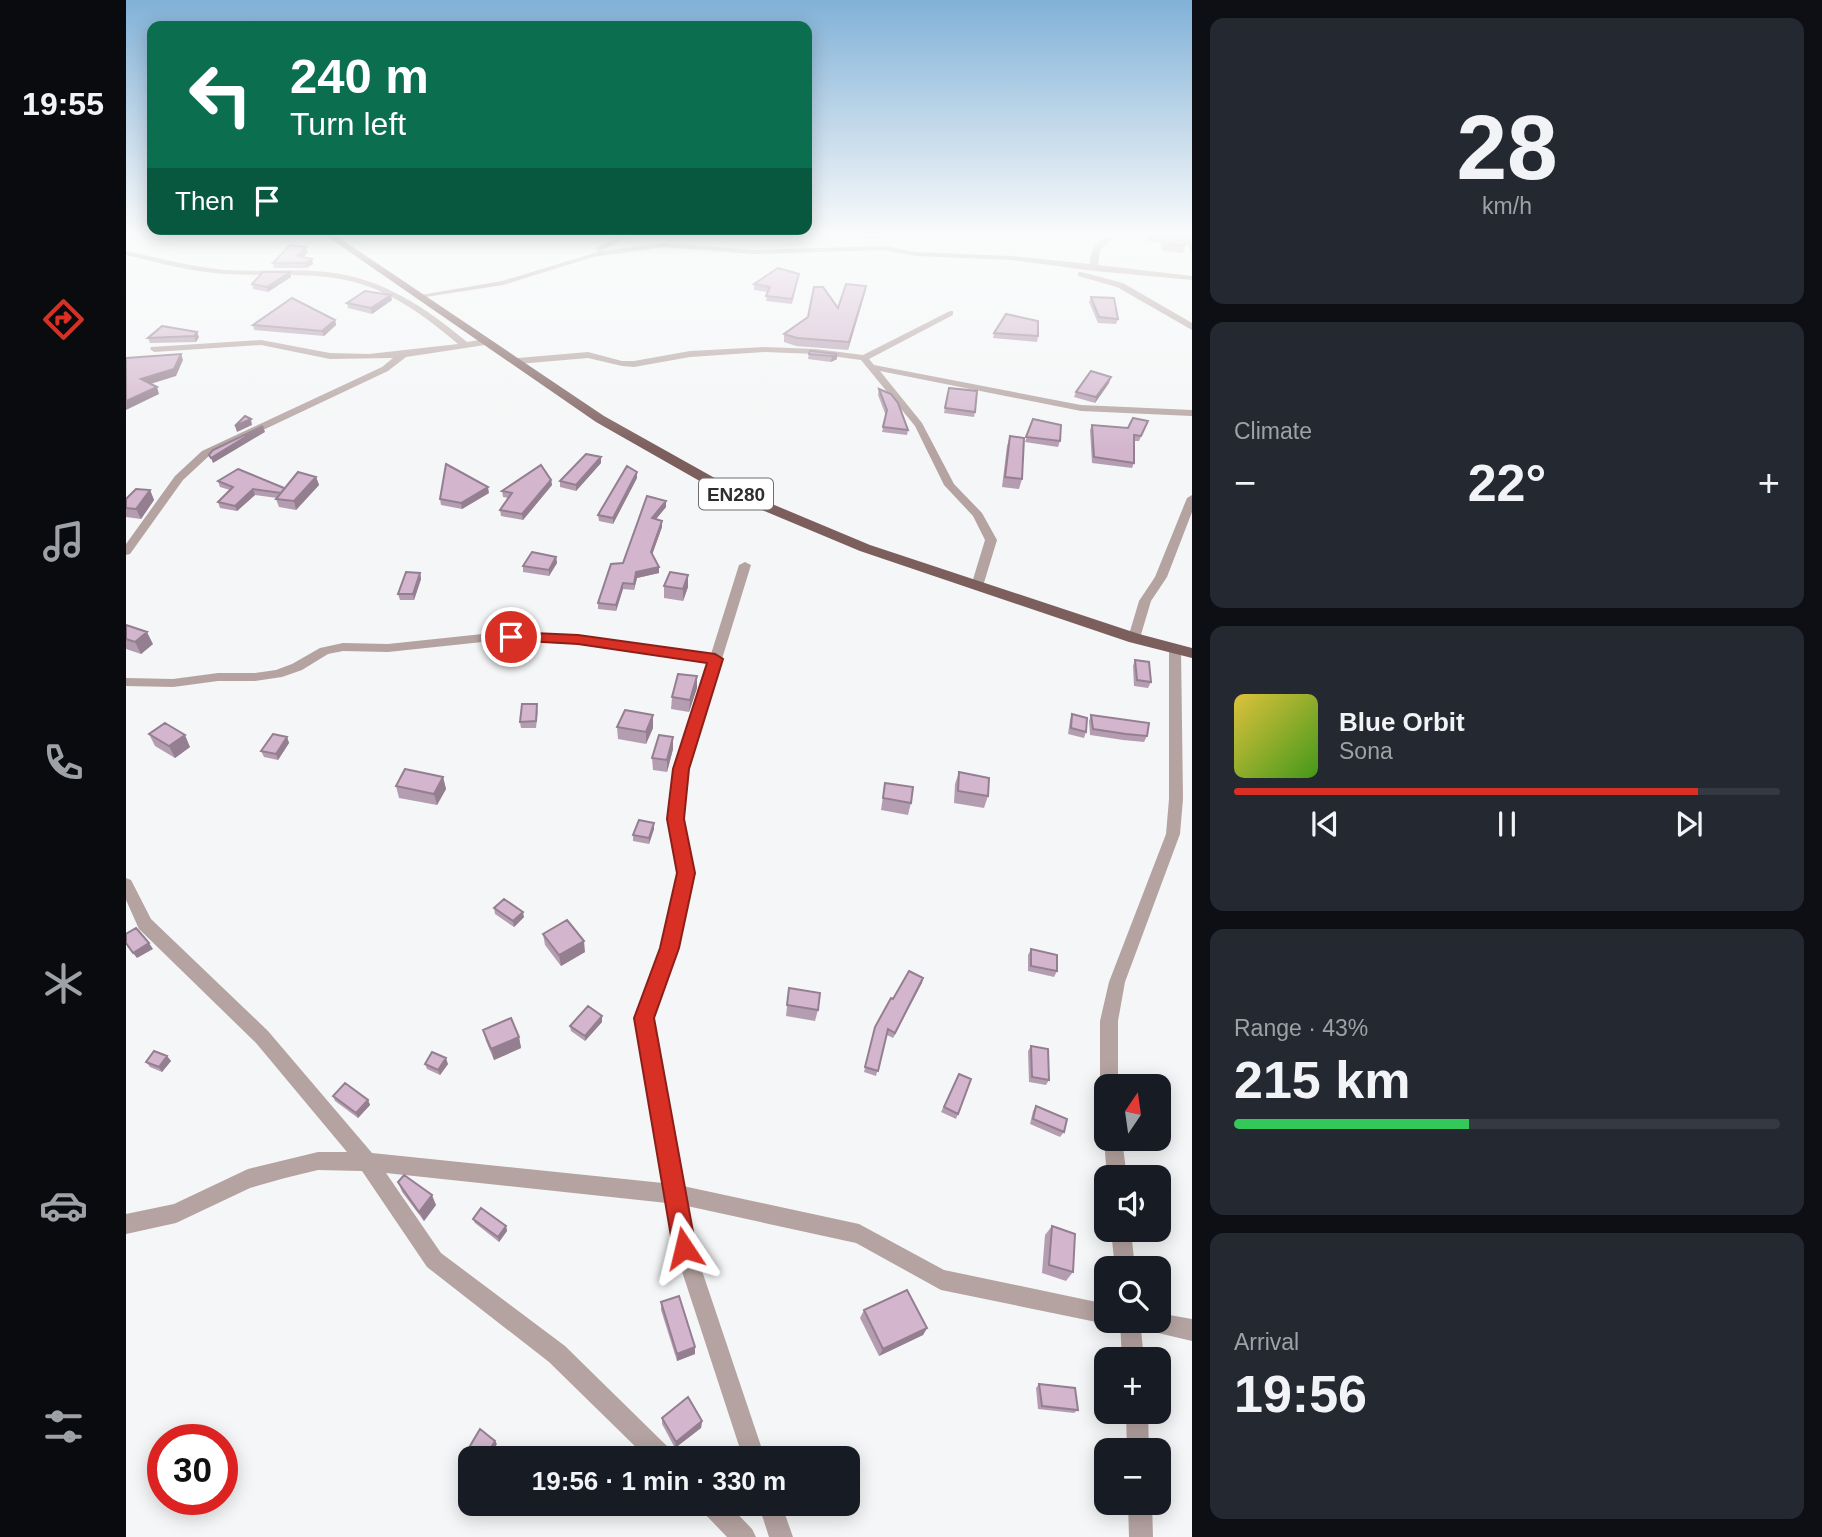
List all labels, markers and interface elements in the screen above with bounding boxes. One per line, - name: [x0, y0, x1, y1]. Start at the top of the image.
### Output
- icon: left: [175, 49, 266, 140]
- text: 240 m: [290, 49, 429, 103]
- text: 19:55: [22, 86, 104, 122]
- text: 28: [1456, 97, 1558, 198]
- text: Turn left: [290, 106, 406, 142]
- icon: arrive: [248, 182, 286, 220]
- text: Then: [175, 186, 234, 216]
- text: km/h: [1482, 193, 1532, 219]
- icon: directions: [39, 295, 88, 344]
- text: Climate: [1234, 418, 1312, 444]
- text: 22°: [1468, 454, 1546, 512]
- text: −: [1234, 462, 1256, 504]
- text: +: [1758, 462, 1780, 504]
- road number: EN280: [699, 478, 773, 509]
- icon: music: [39, 517, 88, 566]
- pin: [481, 607, 541, 667]
- icon: arrive: [492, 618, 530, 656]
- text: Blue Orbit: [1339, 707, 1465, 737]
- icon: phone: [39, 738, 88, 787]
- text: Sona: [1339, 738, 1393, 764]
- icon: previous: [1306, 805, 1344, 843]
- icon: pause: [1488, 805, 1526, 843]
- icon: next: [1670, 805, 1708, 843]
- icon: climate: [39, 959, 88, 1008]
- text: Range · 43%: [1234, 1015, 1368, 1041]
- text: 215 km: [1234, 1051, 1410, 1109]
- north arrow: [1094, 1074, 1171, 1152]
- map controls: [1094, 1074, 1171, 1515]
- button: sound: [1094, 1165, 1171, 1242]
- icon: car: [39, 1181, 88, 1230]
- position arrow: [647, 1211, 721, 1285]
- button: search: [1094, 1256, 1171, 1333]
- text: Arrival: [1234, 1329, 1299, 1355]
- button: +: [1094, 1347, 1171, 1424]
- text: 19:56: [1234, 1365, 1367, 1423]
- icon: filters: [39, 1402, 88, 1451]
- speed limit sign: 30: [147, 1424, 238, 1515]
- button: −: [1094, 1438, 1171, 1515]
- text: 19:56 · 1 min · 330 m: [532, 1466, 786, 1496]

